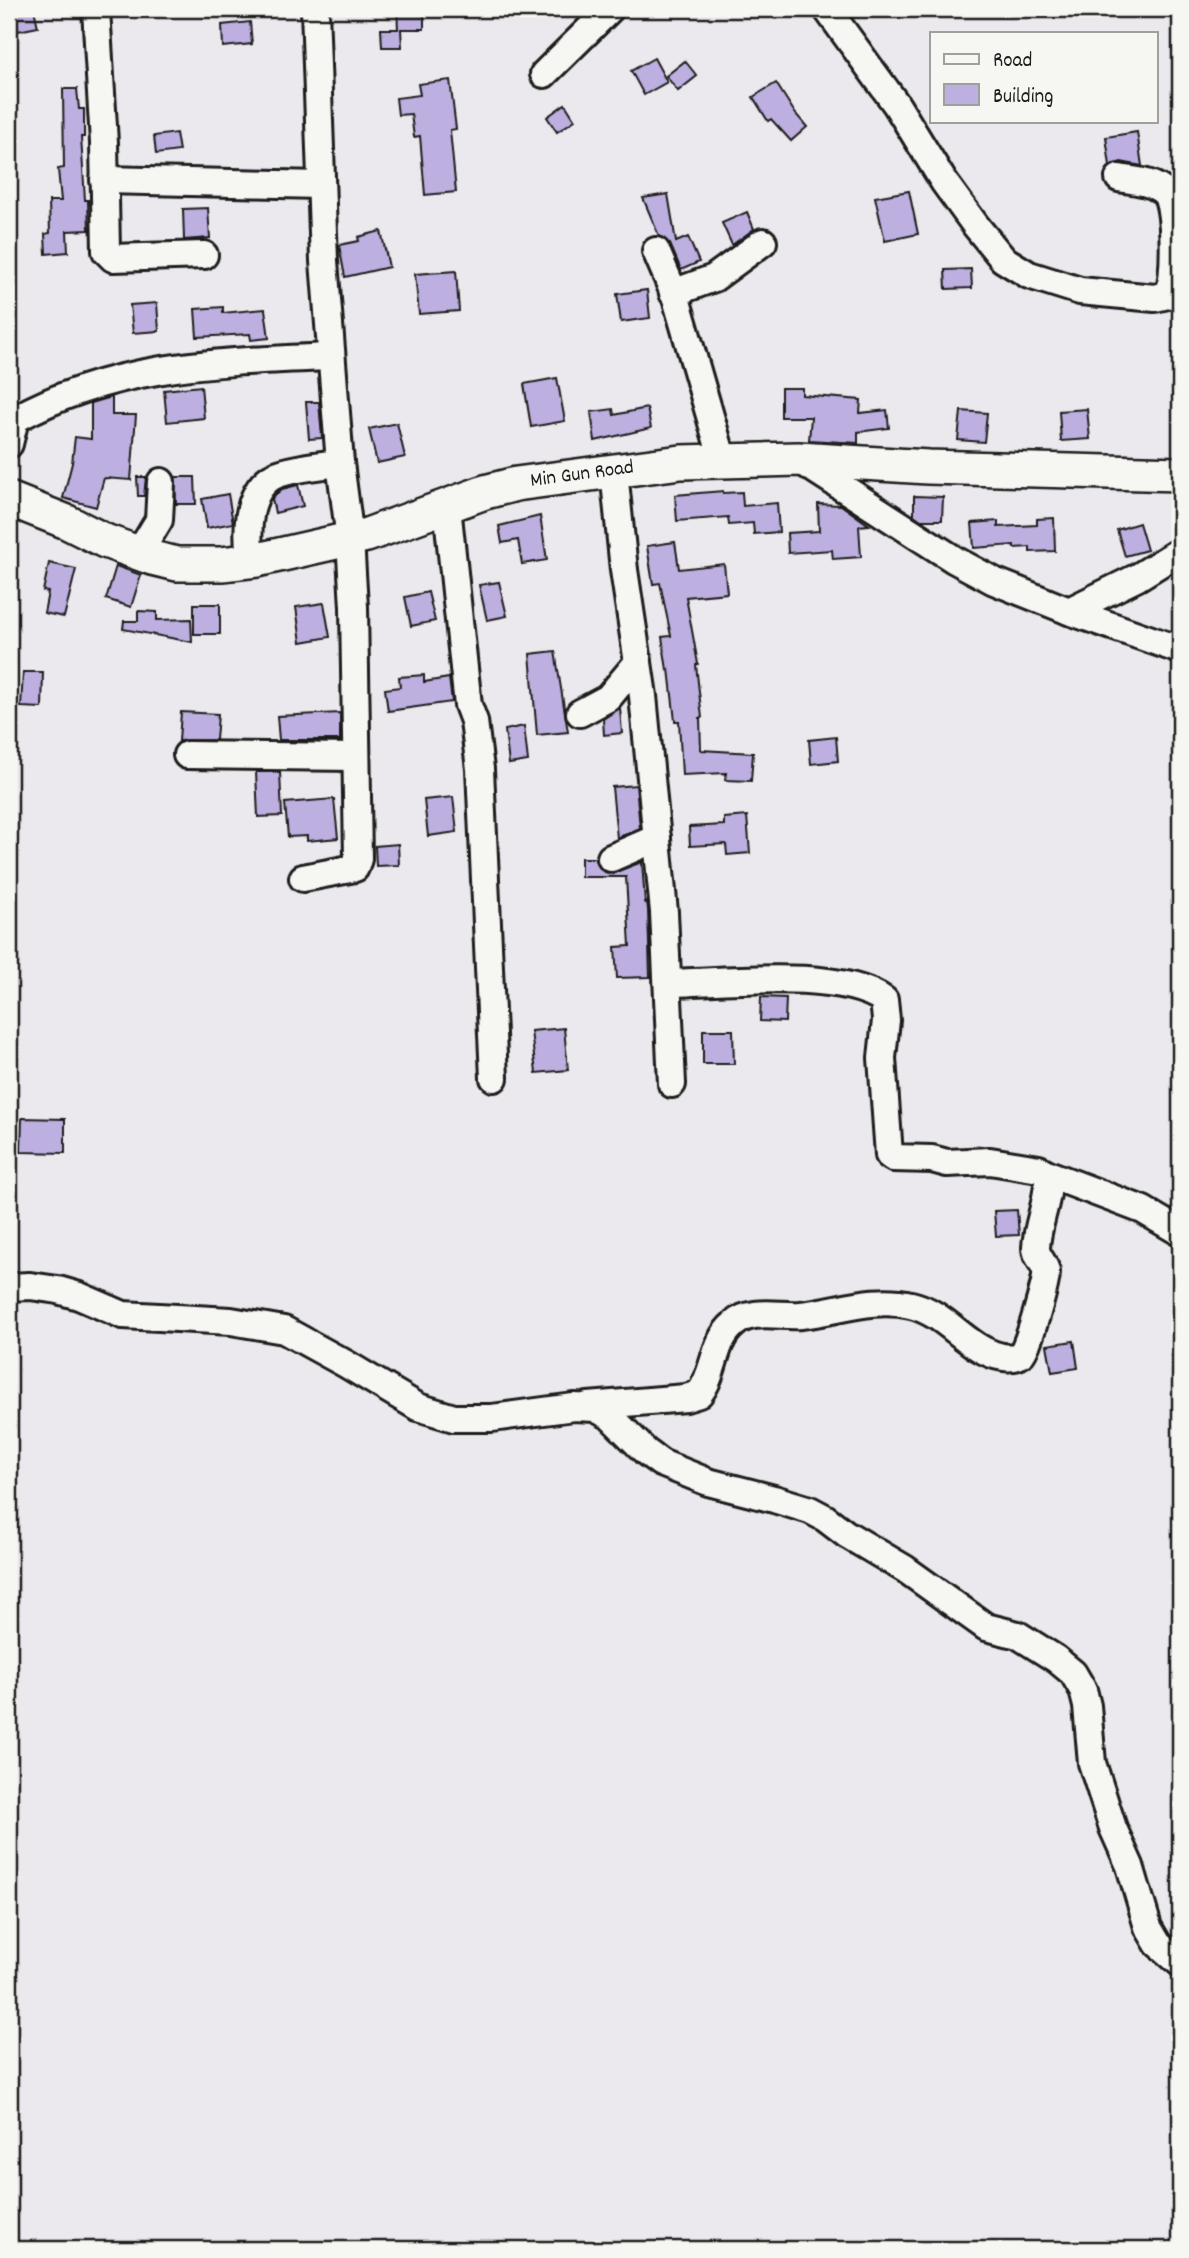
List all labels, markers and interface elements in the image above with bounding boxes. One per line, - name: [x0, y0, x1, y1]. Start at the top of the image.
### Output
- legend: [930, 32, 1158, 122]
- text: Road: [993, 47, 1032, 77]
- text: Building: [993, 83, 1053, 113]
- street label: Min Gun Road: [529, 453, 636, 497]

